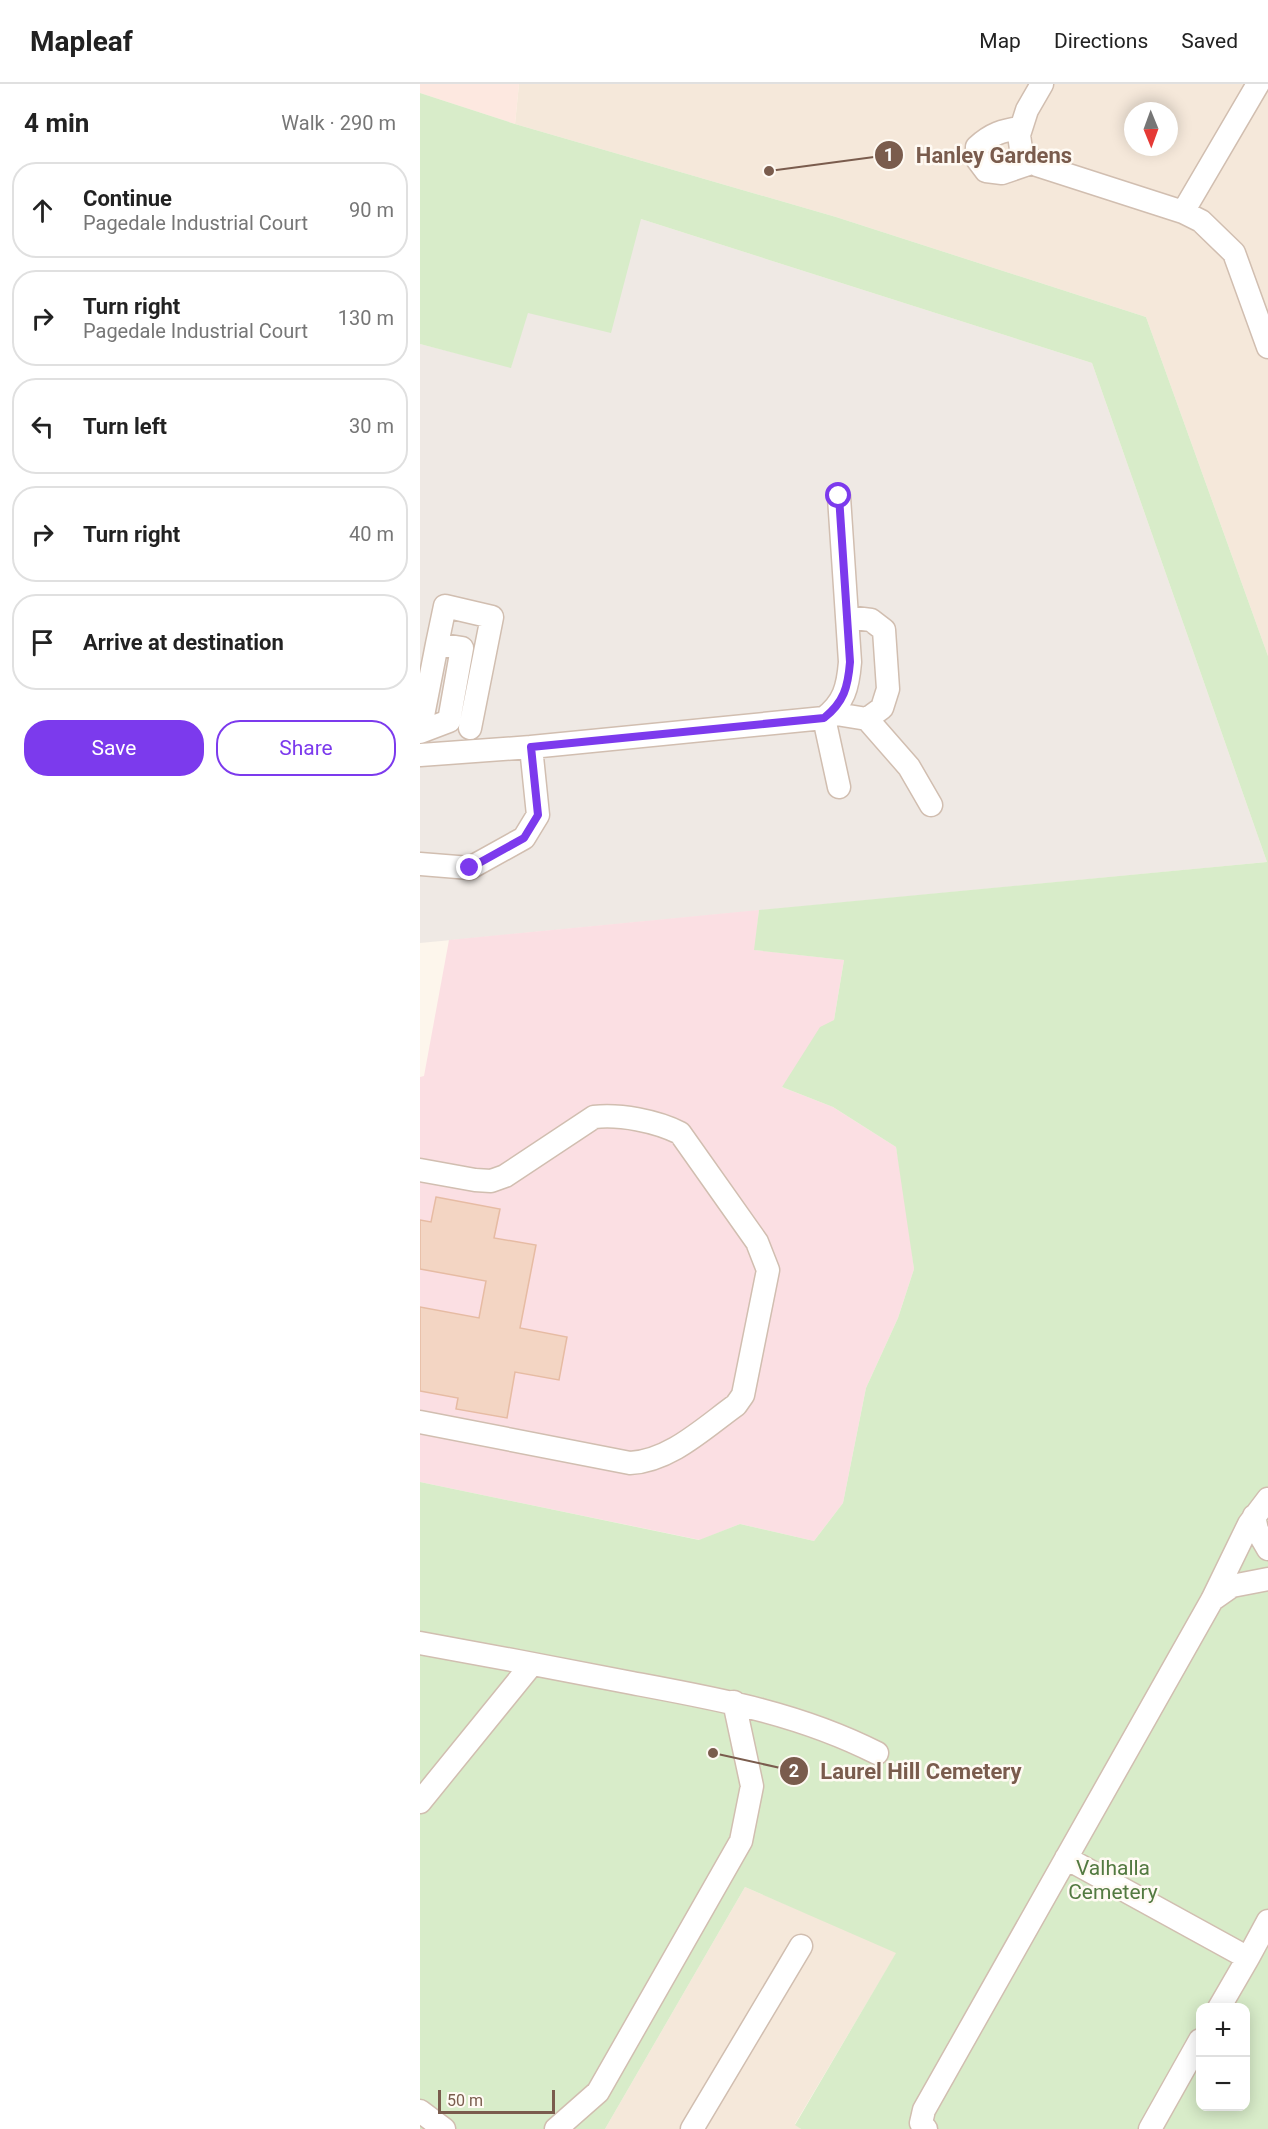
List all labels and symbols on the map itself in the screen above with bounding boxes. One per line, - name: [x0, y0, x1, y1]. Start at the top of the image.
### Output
- north arrow: [1124, 102, 1178, 156]
- callout: Hanley Gardens: [874, 135, 1084, 175]
- text: Hanley Gardens: [916, 143, 1072, 168]
- text: 1: [884, 144, 894, 165]
- route start: [825, 482, 851, 508]
- route end: [456, 854, 482, 880]
- callout: Laurel Hill Cemetery: [779, 1751, 1034, 1791]
- text: Laurel Hill Cemetery: [820, 1759, 1023, 1784]
- text: 2: [789, 1760, 799, 1781]
- park label: Valhalla Cemetery: [1068, 1856, 1158, 1904]
- scale bar: [438, 2087, 555, 2114]

